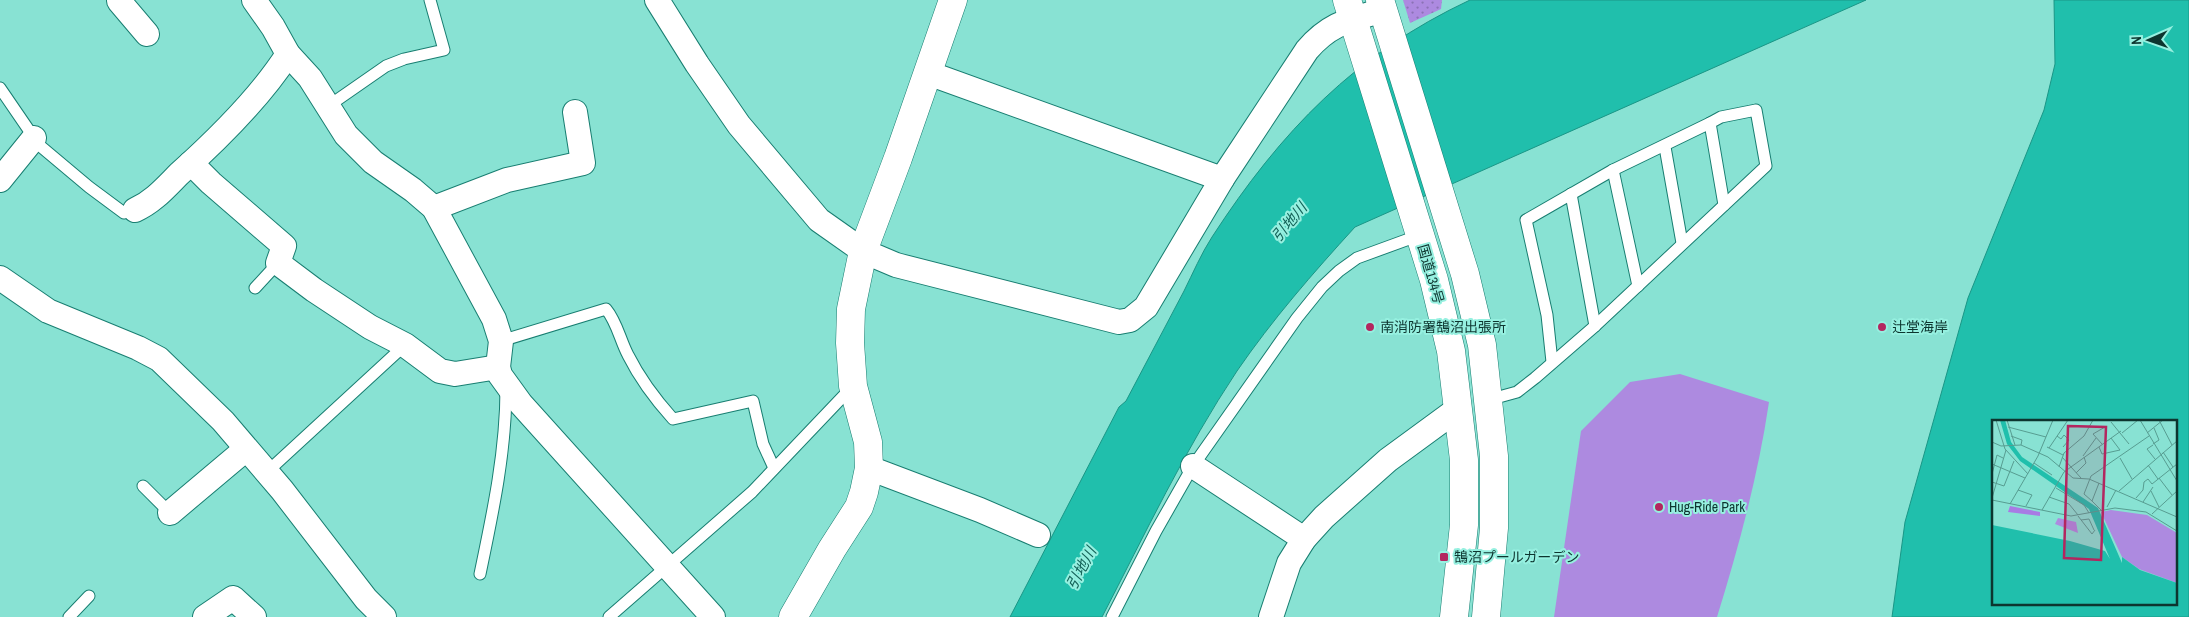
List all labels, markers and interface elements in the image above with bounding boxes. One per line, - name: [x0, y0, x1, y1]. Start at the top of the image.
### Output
- north arrow: [2124, 15, 2174, 65]
- text: N: [2127, 36, 2145, 45]
- water label: 引地川: [1266, 196, 1313, 246]
- street label: 国道134号: [1414, 242, 1448, 306]
- place label: 南消防署鵠沼出張所: [1380, 318, 1506, 336]
- place label: 辻堂海岸: [1892, 318, 1948, 336]
- marker: 南消防署鵠沼出張所: [1364, 321, 1376, 333]
- marker: 辻堂海岸: [1876, 321, 1888, 333]
- inset map: [1992, 420, 2176, 604]
- place label: Hug-Ride Park: [1669, 498, 1745, 516]
- marker: Hug-Ride Park: [1653, 501, 1665, 513]
- water label: 引地川: [1061, 541, 1102, 593]
- place label: 鵠沼プールガーデン: [1454, 548, 1580, 566]
- marker: 鵠沼プールガーデン: [1438, 551, 1450, 563]

